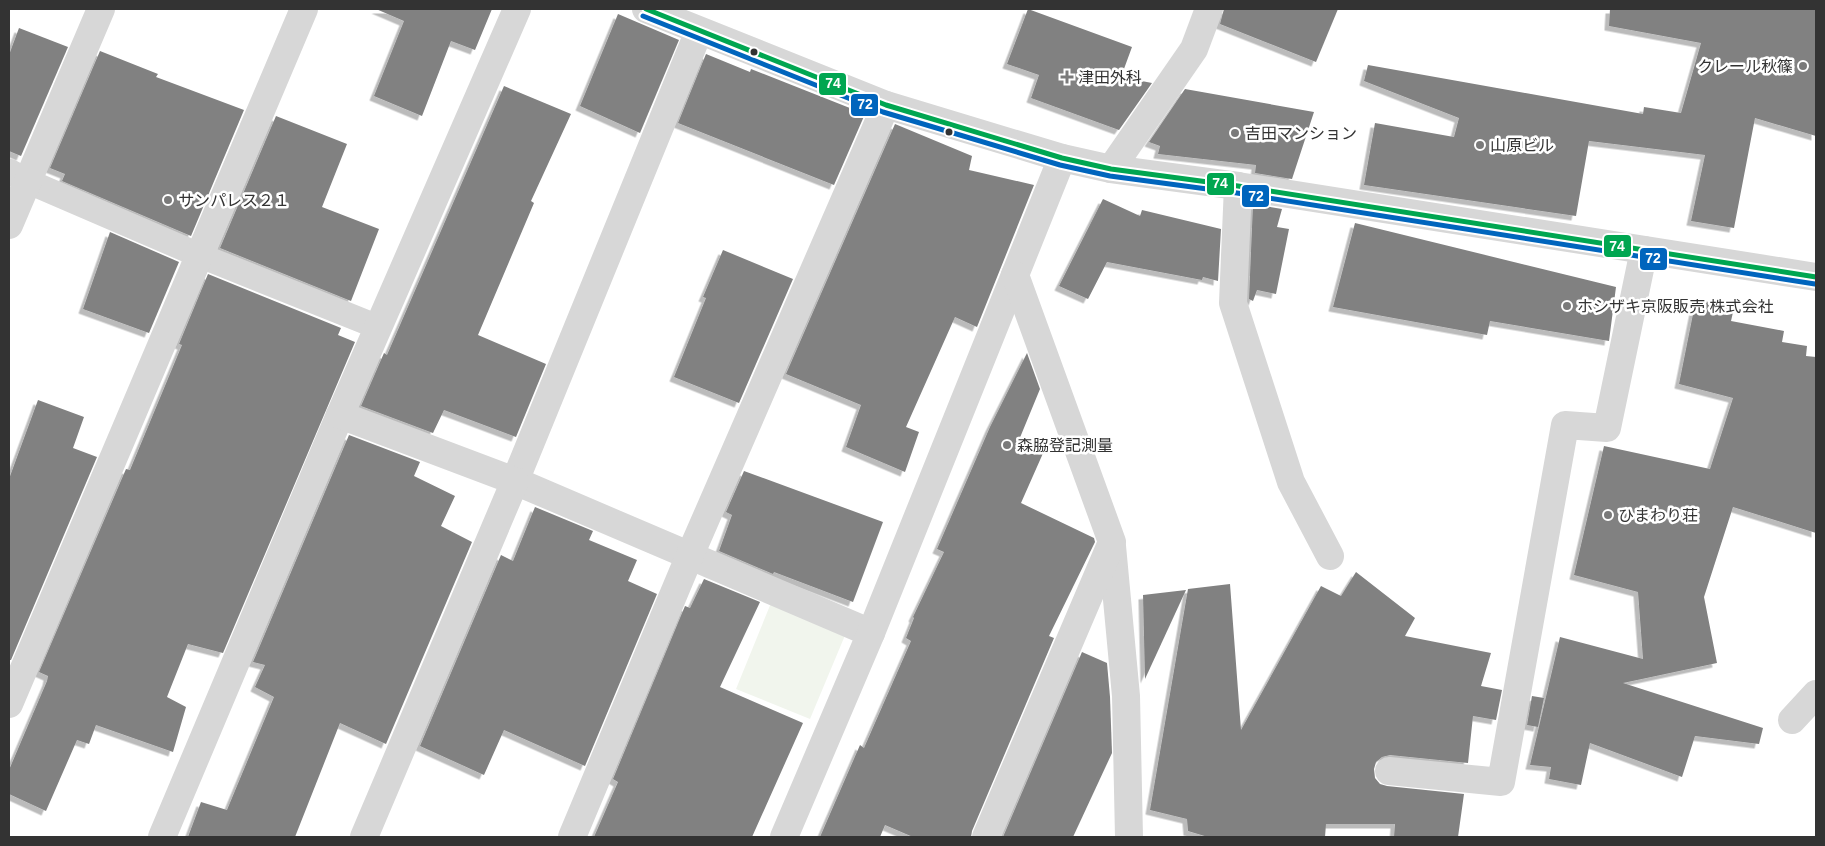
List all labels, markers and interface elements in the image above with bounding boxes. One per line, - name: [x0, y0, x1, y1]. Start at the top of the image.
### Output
- unlabelled marker: [749, 47, 759, 57]
- place label: クレール秋篠: [1697, 58, 1793, 75]
- marker: クレール秋篠: [1797, 60, 1809, 72]
- place label: 津田外科: [1078, 69, 1142, 86]
- marker: 津田外科: [1060, 70, 1074, 84]
- line badge: 74: [818, 72, 847, 96]
- text: 74: [825, 75, 841, 91]
- line badge: 72: [850, 93, 879, 117]
- text: 72: [857, 96, 873, 112]
- place label: 吉田マンション: [1245, 125, 1357, 142]
- unlabelled marker: [944, 127, 954, 137]
- marker: 吉田マンション: [1229, 127, 1241, 139]
- place label: 山原ビル: [1490, 137, 1554, 154]
- marker: 山原ビル: [1474, 139, 1486, 151]
- line badge: 74: [1206, 172, 1235, 196]
- text: 74: [1212, 175, 1228, 191]
- line badge: 72: [1241, 184, 1270, 208]
- text: 72: [1248, 188, 1264, 204]
- place label: サンパレス２１: [178, 192, 290, 209]
- marker: サンパレス２１: [162, 194, 174, 206]
- line badge: 74: [1603, 234, 1632, 258]
- text: 74: [1609, 238, 1625, 254]
- line badge: 72: [1639, 247, 1668, 271]
- text: 72: [1645, 250, 1661, 266]
- place label: ホシザキ京阪販売 株式会社: [1577, 298, 1773, 315]
- marker: ホシザキ京阪販売 株式会社: [1561, 300, 1573, 312]
- place label: 森脇登記測量: [1017, 437, 1113, 454]
- marker: 森脇登記測量: [1001, 439, 1013, 451]
- place label: ひまわり荘: [1618, 507, 1698, 524]
- marker: ひまわり荘: [1602, 509, 1614, 521]

